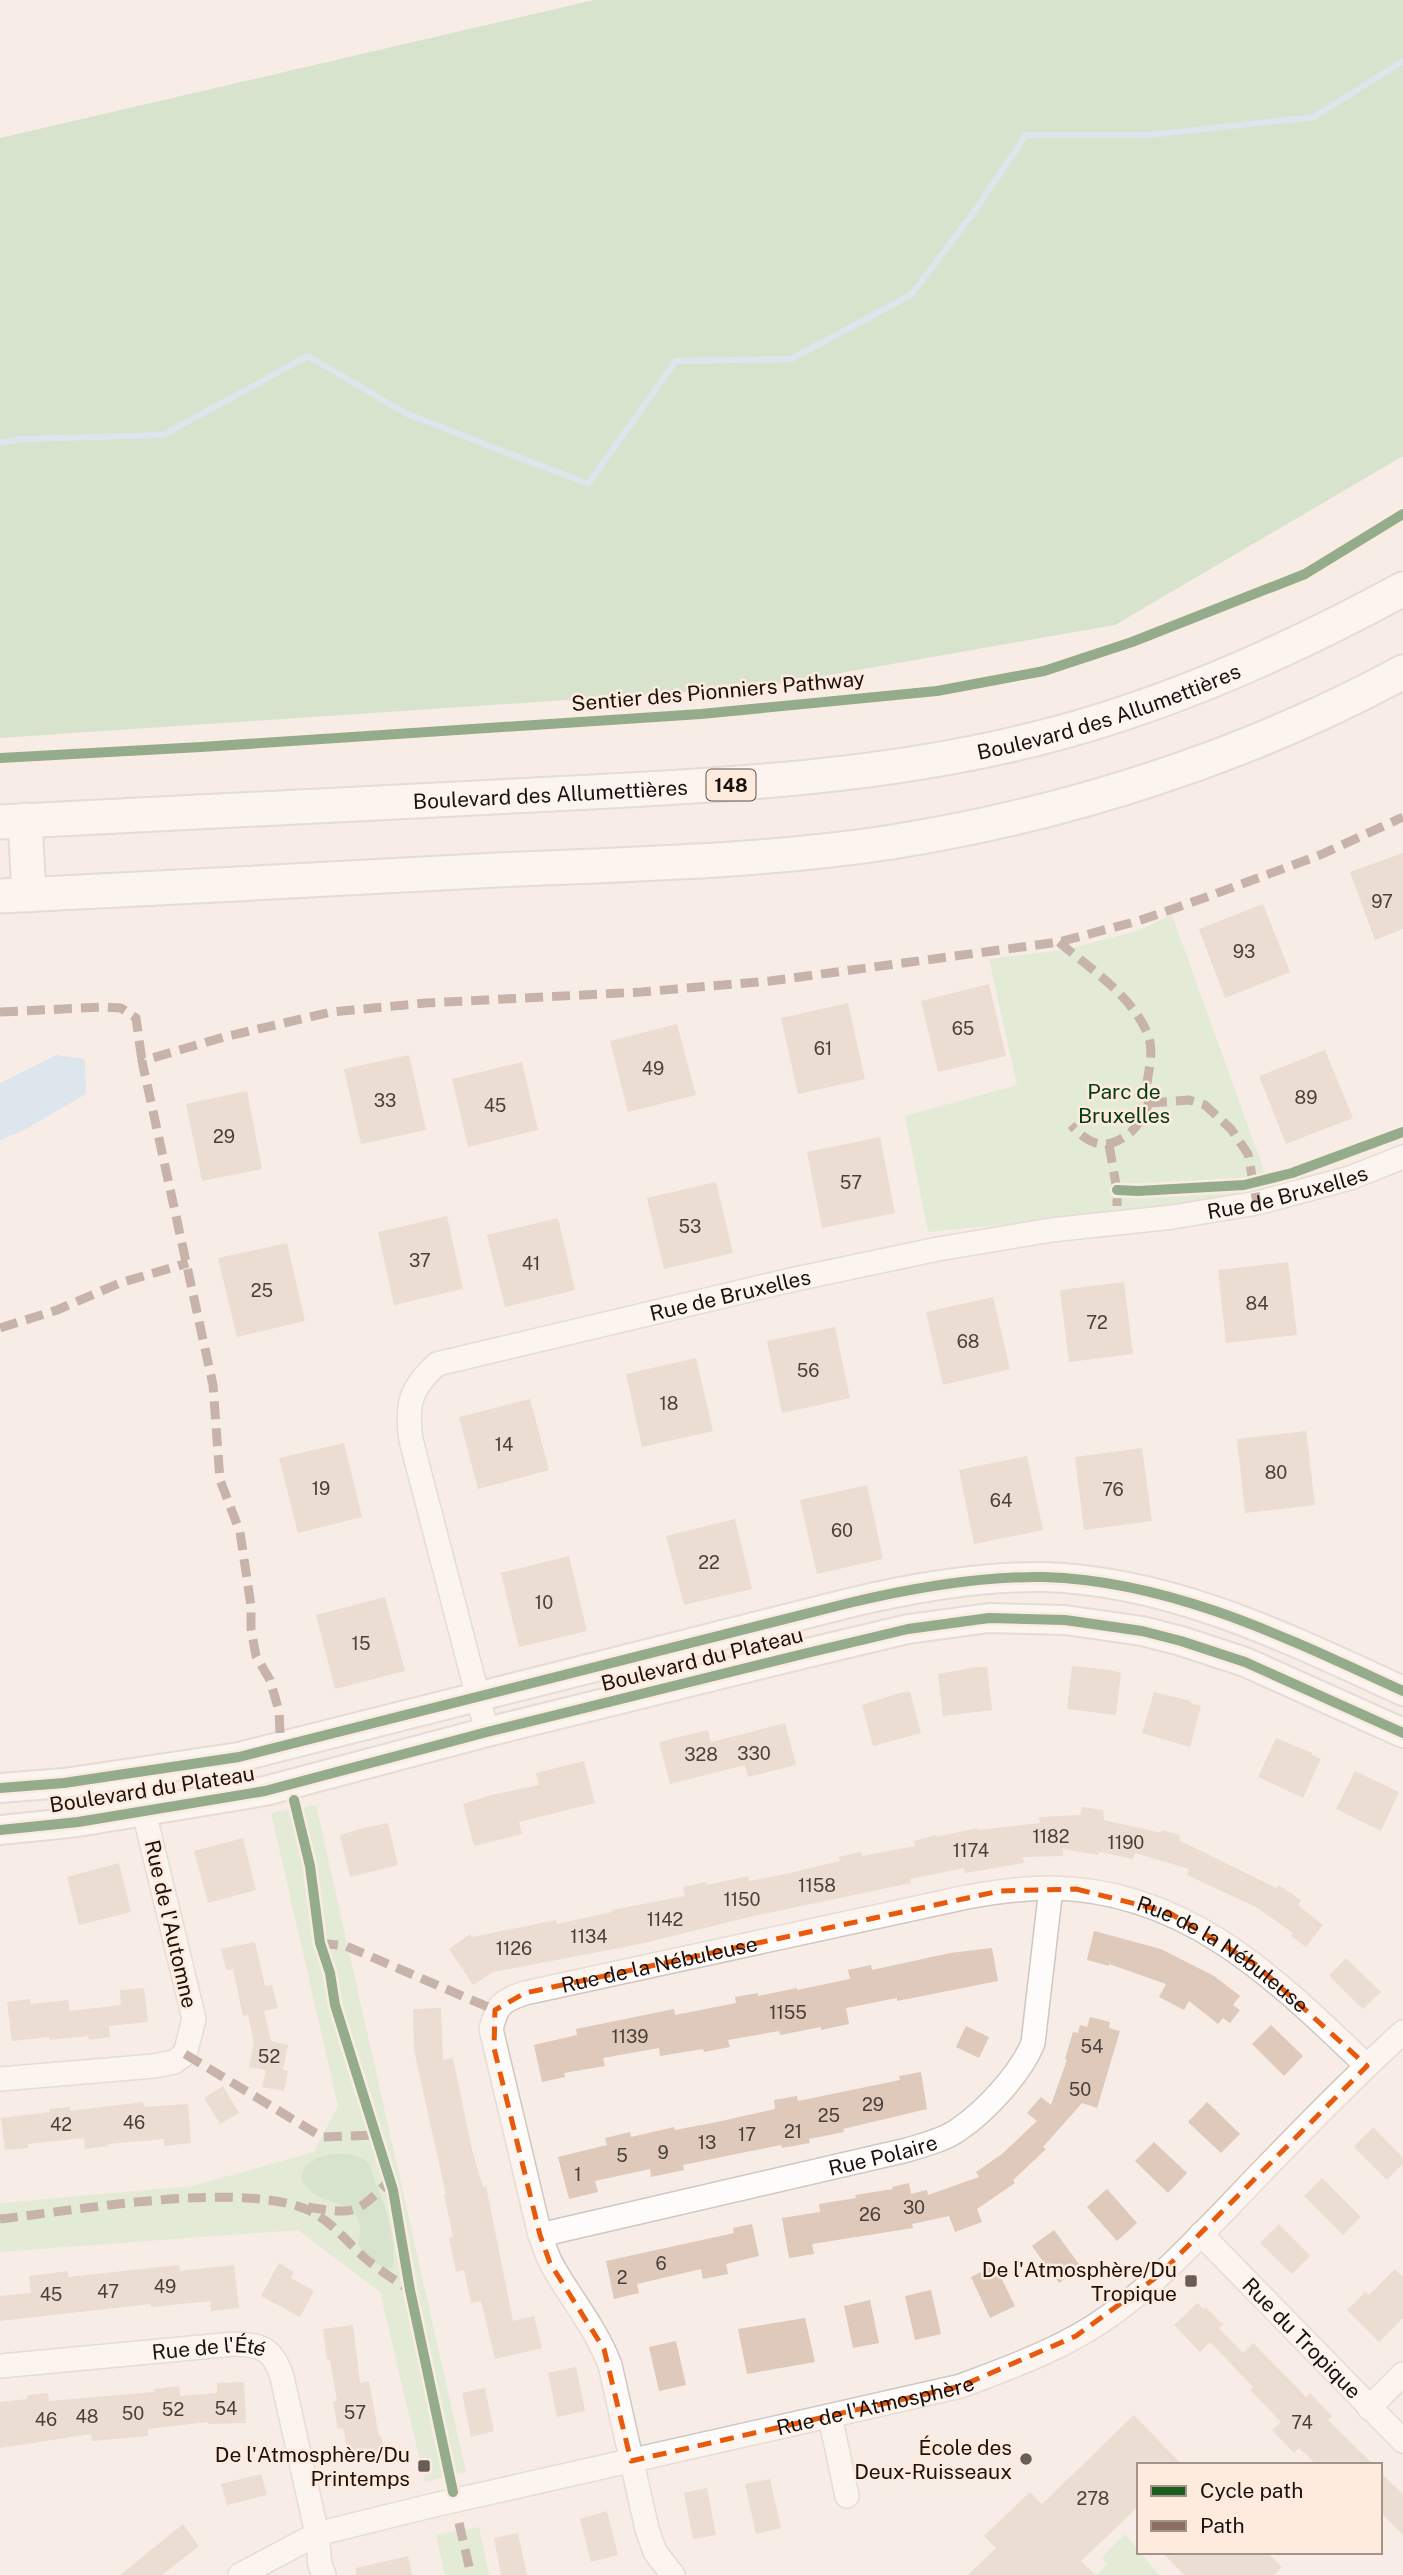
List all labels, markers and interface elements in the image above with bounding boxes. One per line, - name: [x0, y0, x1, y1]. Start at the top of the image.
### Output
- street label: Boulevard des Allumettières: [975, 658, 1244, 764]
- street label: Sentier des Pionniers Pathway: [570, 666, 866, 716]
- road number: 148: [706, 770, 756, 800]
- street label: Boulevard des Allumettières: [412, 774, 688, 814]
- house number: 97: [1371, 891, 1393, 912]
- house number: 93: [1233, 941, 1255, 962]
- house number: 65: [952, 1018, 974, 1039]
- house number: 61: [814, 1038, 832, 1059]
- house number: 49: [642, 1058, 664, 1079]
- park label: Parc de Bruxelles: [1078, 1079, 1170, 1128]
- house number: 89: [1295, 1087, 1317, 1108]
- house number: 33: [374, 1090, 396, 1111]
- house number: 45: [484, 1095, 506, 1116]
- house number: 29: [213, 1126, 235, 1147]
- street label: Rue de Bruxelles: [1205, 1160, 1371, 1224]
- house number: 57: [840, 1172, 862, 1193]
- house number: 53: [679, 1216, 701, 1237]
- house number: 37: [409, 1250, 431, 1271]
- house number: 41: [522, 1253, 540, 1274]
- street label: Rue de Bruxelles: [647, 1264, 813, 1326]
- house number: 25: [251, 1280, 273, 1301]
- house number: 84: [1246, 1293, 1268, 1314]
- house number: 72: [1086, 1312, 1108, 1333]
- house number: 68: [957, 1331, 979, 1352]
- house number: 56: [797, 1360, 819, 1381]
- house number: 18: [660, 1393, 678, 1414]
- house number: 14: [495, 1434, 513, 1455]
- house number: 80: [1265, 1462, 1287, 1483]
- house number: 19: [312, 1478, 330, 1499]
- house number: 76: [1102, 1479, 1124, 1500]
- house number: 64: [990, 1490, 1012, 1511]
- house number: 60: [831, 1520, 853, 1541]
- house number: 22: [698, 1552, 720, 1573]
- house number: 10: [535, 1592, 553, 1613]
- street label: Boulevard du Plateau: [598, 1622, 806, 1696]
- house number: 15: [352, 1633, 370, 1654]
- house number: 330: [737, 1743, 771, 1764]
- house number: 328: [684, 1744, 718, 1765]
- street label: Boulevard du Plateau: [48, 1760, 256, 1818]
- house number: 1182: [1032, 1826, 1070, 1847]
- house number: 1190: [1108, 1832, 1144, 1853]
- street label: Rue de l'Automne: [140, 1838, 202, 2010]
- house number: 1174: [953, 1840, 989, 1861]
- house number: 1158: [798, 1875, 836, 1896]
- house number: 1150: [723, 1889, 761, 1910]
- street label: Rue de la Nébuleuse: [1134, 1890, 1314, 2018]
- house number: 1142: [647, 1909, 683, 1930]
- house number: 1134: [570, 1926, 608, 1947]
- street label: Rue de la Nébuleuse: [559, 1930, 760, 1997]
- house number: 1126: [496, 1938, 532, 1959]
- house number: 1155: [769, 2002, 807, 2023]
- house number: 1139: [611, 2026, 649, 2047]
- house number: 54: [1081, 2036, 1103, 2057]
- house number: 52: [258, 2046, 280, 2067]
- house number: 50: [1069, 2079, 1091, 2100]
- house number: 29: [862, 2094, 884, 2115]
- house number: 25: [818, 2105, 840, 2126]
- house number: 46: [123, 2112, 145, 2133]
- house number: 42: [50, 2114, 72, 2135]
- house number: 21: [784, 2121, 802, 2142]
- house number: 17: [738, 2124, 756, 2145]
- street label: Rue Polaire: [826, 2129, 941, 2180]
- house number: 13: [698, 2132, 716, 2153]
- house number: 9: [657, 2142, 669, 2163]
- house number: 5: [616, 2145, 628, 2166]
- house number: 1: [574, 2164, 582, 2185]
- house number: 30: [903, 2197, 925, 2218]
- house number: 26: [859, 2204, 881, 2225]
- house number: 6: [655, 2253, 667, 2274]
- place label: De l'Atmosphère/Du Tropique: [982, 2257, 1177, 2306]
- house number: 2: [617, 2267, 627, 2288]
- street label: Rue du Tropique: [1238, 2272, 1367, 2403]
- marker: De l'Atmosphère/Du Tropique: [1183, 2273, 1199, 2289]
- house number: 49: [154, 2276, 176, 2297]
- house number: 47: [97, 2281, 119, 2302]
- house number: 45: [40, 2284, 62, 2305]
- street label: Rue de l'Été: [151, 2331, 270, 2364]
- street label: Rue de l'Atmosphère: [774, 2370, 977, 2440]
- house number: 54: [215, 2398, 237, 2419]
- house number: 52: [162, 2399, 184, 2420]
- house number: 57: [344, 2402, 366, 2423]
- house number: 50: [122, 2403, 144, 2424]
- house number: 48: [76, 2406, 98, 2427]
- house number: 46: [35, 2409, 57, 2430]
- house number: 74: [1291, 2412, 1313, 2433]
- place label: École des Deux-Ruisseaux: [854, 2435, 1012, 2484]
- place label: De l'Atmosphère/Du Printemps: [215, 2442, 410, 2491]
- marker: École des Deux-Ruisseaux: [1018, 2451, 1034, 2467]
- marker: De l'Atmosphère/Du Printemps: [416, 2458, 432, 2474]
- legend: [1137, 2463, 1382, 2554]
- text: Cycle path: [1200, 2478, 1303, 2503]
- house number: 278: [1077, 2488, 1109, 2509]
- text: Path: [1200, 2513, 1245, 2538]

